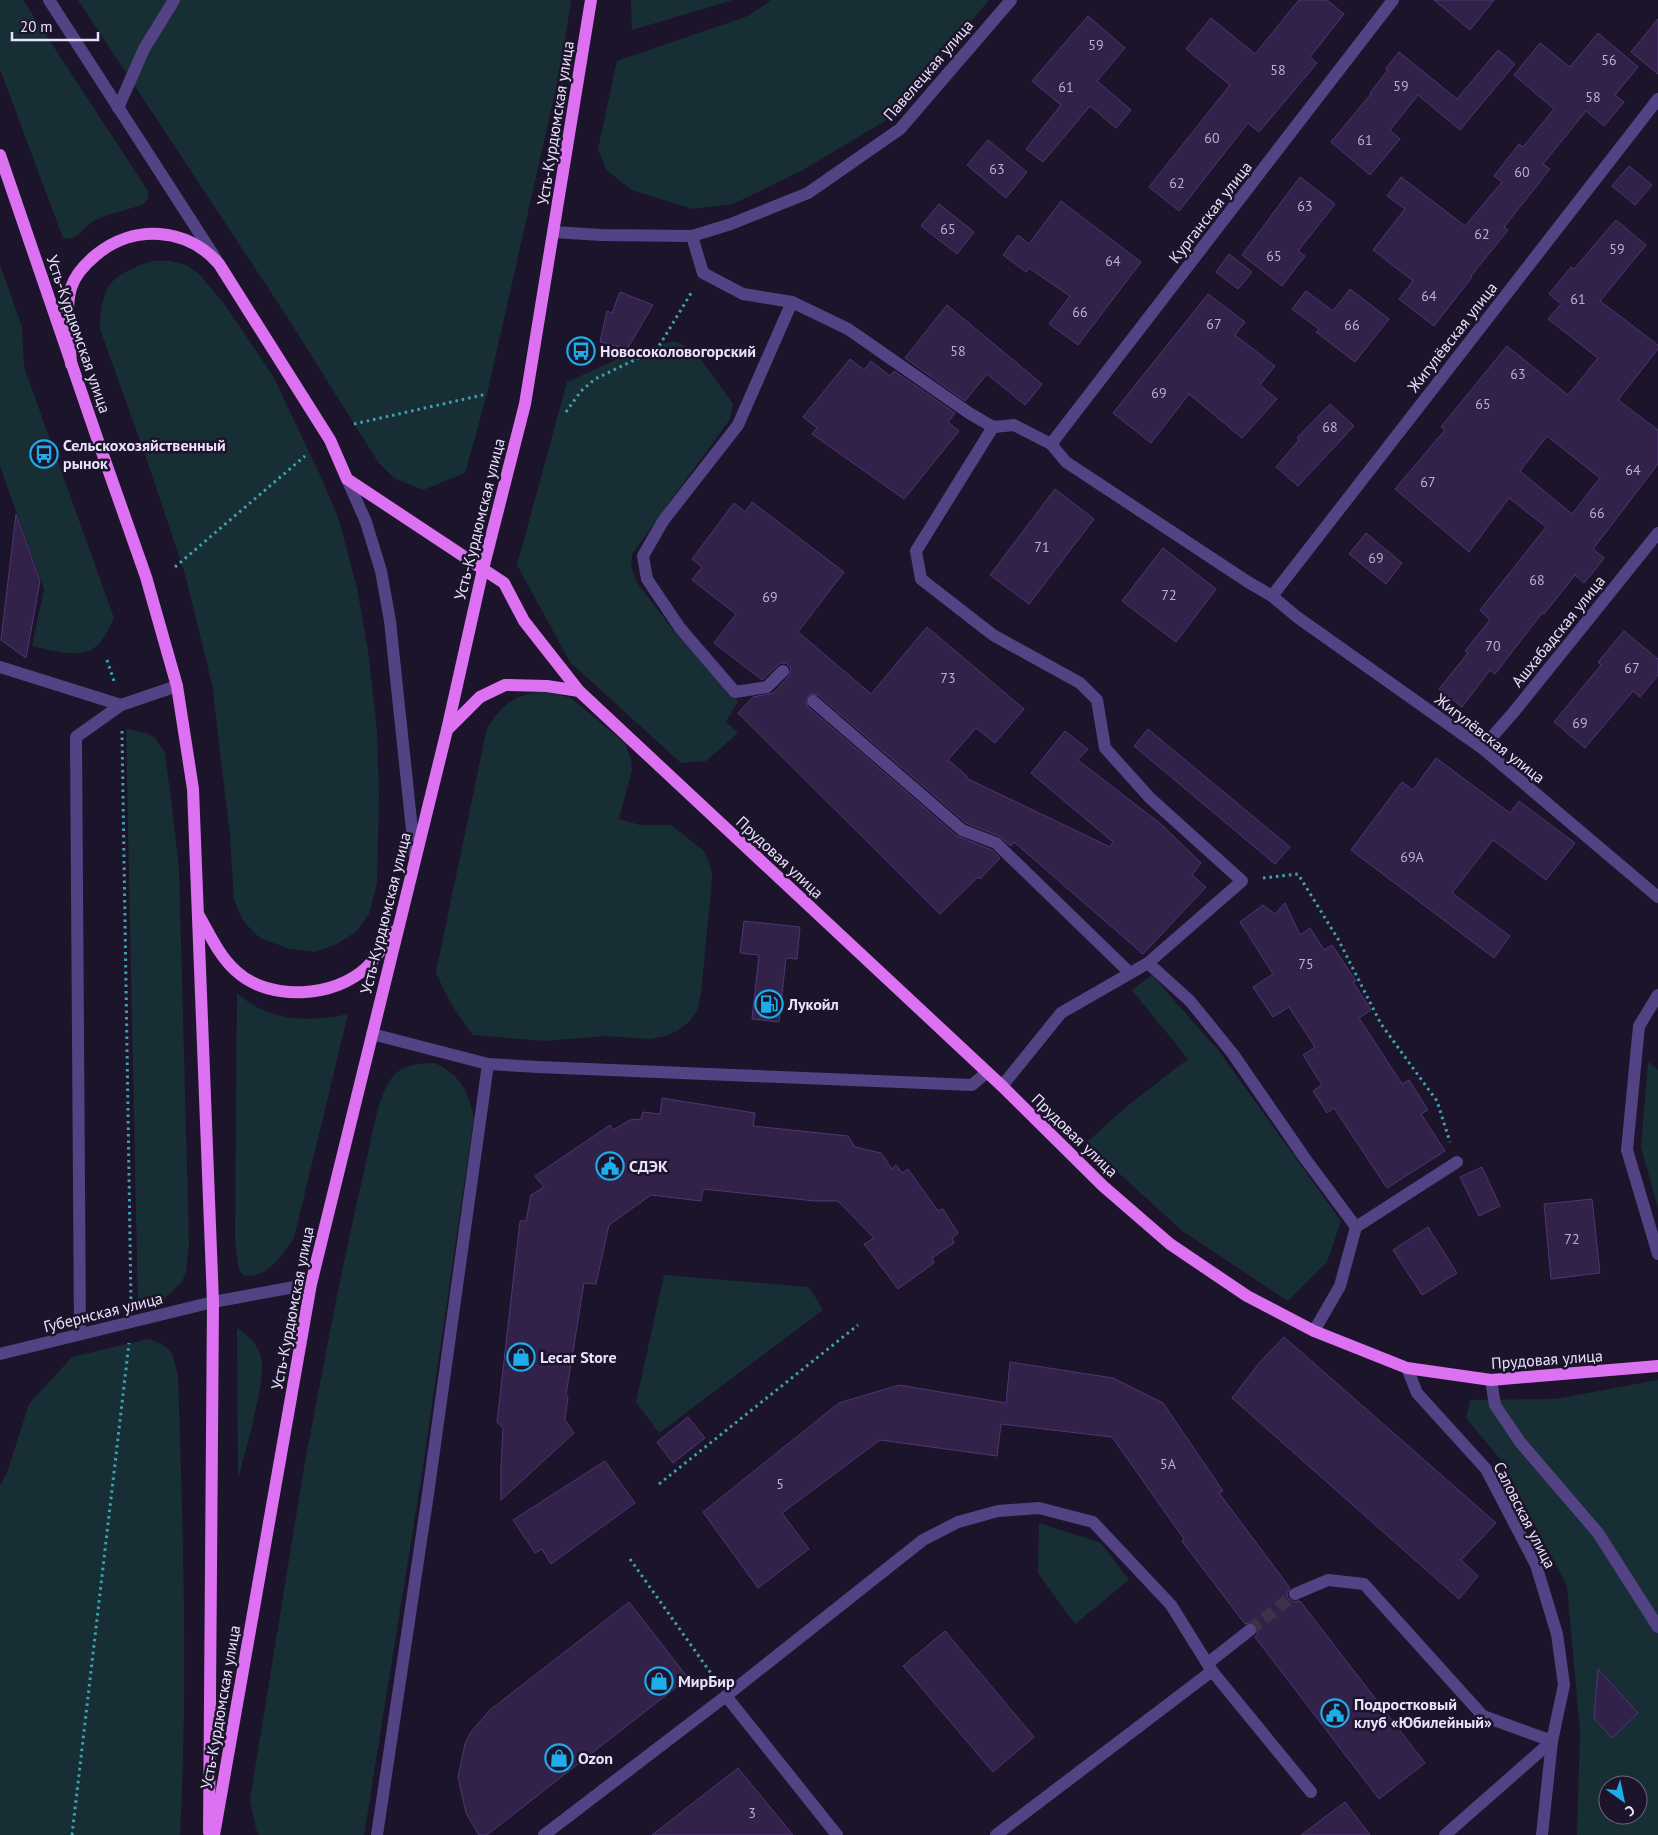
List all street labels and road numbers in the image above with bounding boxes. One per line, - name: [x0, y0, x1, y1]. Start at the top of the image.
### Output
- street label: Павелецкая улица: [879, 15, 977, 125]
- street label: Усть-Курдюмская улица: [532, 39, 578, 207]
- street label: Курганская улица: [1164, 157, 1256, 267]
- street label: Усть-Курдюмская улица: [43, 252, 115, 416]
- street label: Жигулёвская улица: [1402, 278, 1501, 397]
- street label: Усть-Курдюмская улица: [449, 436, 509, 602]
- street label: Ашхабадская улица: [1507, 571, 1609, 691]
- street label: Жигулёвская улица: [1430, 688, 1549, 787]
- street label: Прудовая улица: [732, 811, 828, 903]
- street label: Усть-Курдюмская улица: [355, 830, 415, 996]
- street label: Прудовая улица: [1028, 1089, 1122, 1181]
- street label: Усть-Курдюмская улица: [266, 1225, 318, 1391]
- street label: Губернская улица: [41, 1288, 165, 1336]
- street label: Прудовая улица: [1490, 1345, 1604, 1373]
- street label: Саловская улица: [1490, 1458, 1560, 1572]
- street label: Усть-Курдюмская улица: [196, 1624, 244, 1790]

